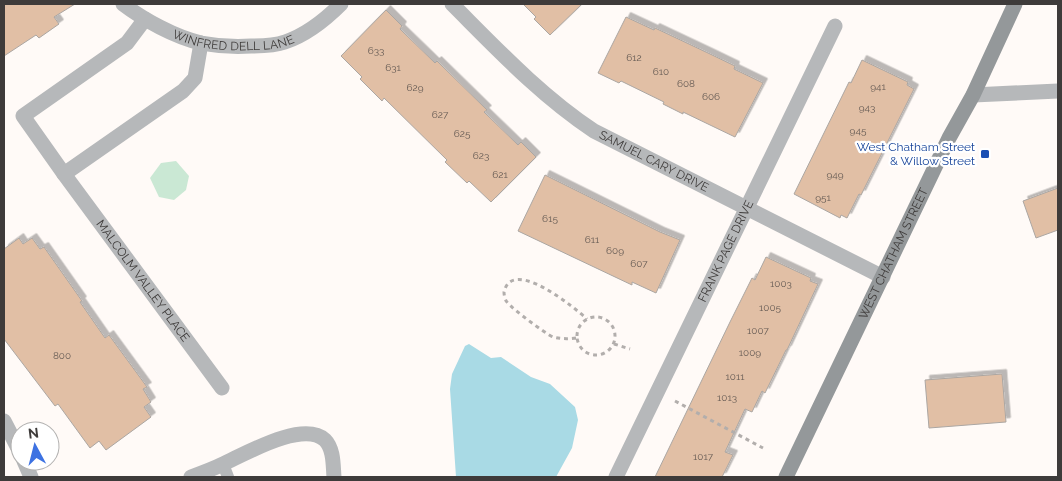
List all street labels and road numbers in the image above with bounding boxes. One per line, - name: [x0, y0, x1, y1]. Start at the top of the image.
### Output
- street label: WINFRED DELL LANE: [171, 27, 296, 53]
- street label: SAMUEL CARY DRIVE: [597, 128, 711, 195]
- street label: WEST CHATHAM STREET: [856, 185, 931, 321]
- street label: FRANK PAGE DRIVE: [695, 198, 756, 304]
- street label: MALCOLM VALLEY PLACE: [93, 217, 192, 345]

